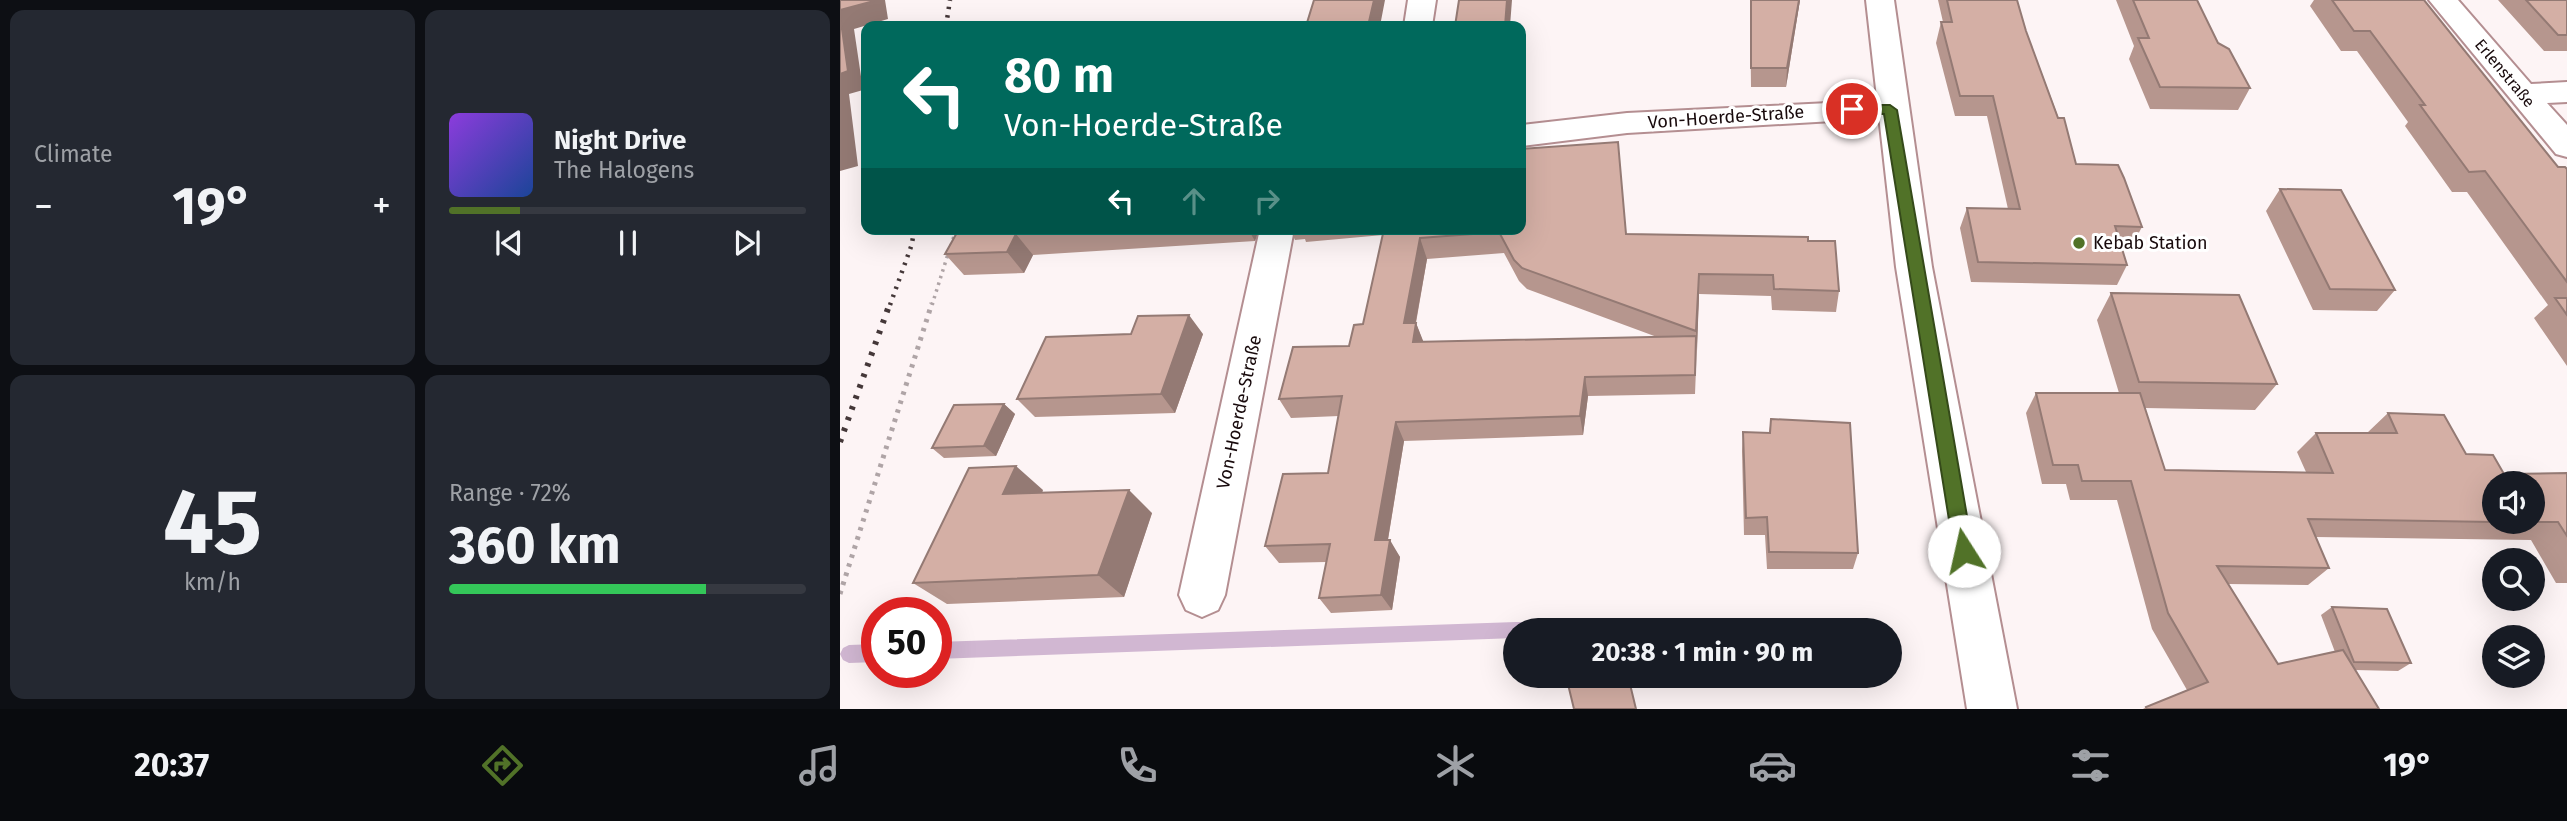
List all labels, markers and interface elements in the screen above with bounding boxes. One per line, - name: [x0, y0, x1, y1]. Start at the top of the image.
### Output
- street label: Erlenstraße: [2471, 35, 2539, 111]
- text: 80 m: [1004, 46, 1114, 105]
- icon: left: [889, 49, 980, 140]
- pin: [1822, 79, 1882, 139]
- icon: arrive: [1833, 90, 1871, 128]
- street label: Von-Hoerde-Straße: [1647, 101, 1805, 133]
- text: Von-Hoerde-Straße: [1004, 106, 1283, 144]
- text: Night Drive: [554, 125, 686, 156]
- text: Climate: [34, 140, 113, 168]
- text: The Halogens: [554, 156, 694, 184]
- text: 19°: [172, 175, 253, 238]
- icon: left: [1102, 182, 1140, 220]
- icon: ahead: [1175, 182, 1213, 220]
- icon: right: [1248, 182, 1286, 220]
- text: −: [34, 183, 53, 229]
- text: +: [372, 183, 391, 229]
- icon: previous: [490, 224, 528, 262]
- icon: pause: [609, 224, 647, 262]
- icon: next: [728, 224, 766, 262]
- place label: Kebab Station: [2093, 232, 2208, 254]
- marker: Kebab Station: [2071, 235, 2087, 251]
- street label: Von-Hoerde-Straße: [1212, 333, 1266, 491]
- text: 45: [163, 468, 262, 577]
- map controls: [2482, 471, 2545, 688]
- button: sound: [2482, 471, 2545, 534]
- text: Range · 72%: [449, 479, 571, 507]
- text: 360 km: [449, 514, 621, 577]
- position arrow: [1927, 514, 2001, 588]
- button: search: [2482, 548, 2545, 611]
- text: km/h: [184, 568, 241, 596]
- speed limit sign: 50: [861, 597, 952, 688]
- button: layers: [2482, 625, 2545, 688]
- text: 20:38 · 1 min · 90 m: [1592, 637, 1813, 668]
- icon: directions: [478, 741, 527, 790]
- icon: music: [795, 741, 844, 790]
- icon: phone: [1113, 741, 1162, 790]
- icon: climate: [1431, 741, 1480, 790]
- icon: car: [1748, 741, 1797, 790]
- icon: filters: [2066, 741, 2115, 790]
- text: 20:37: [134, 746, 209, 784]
- text: 19°: [2383, 746, 2433, 784]

